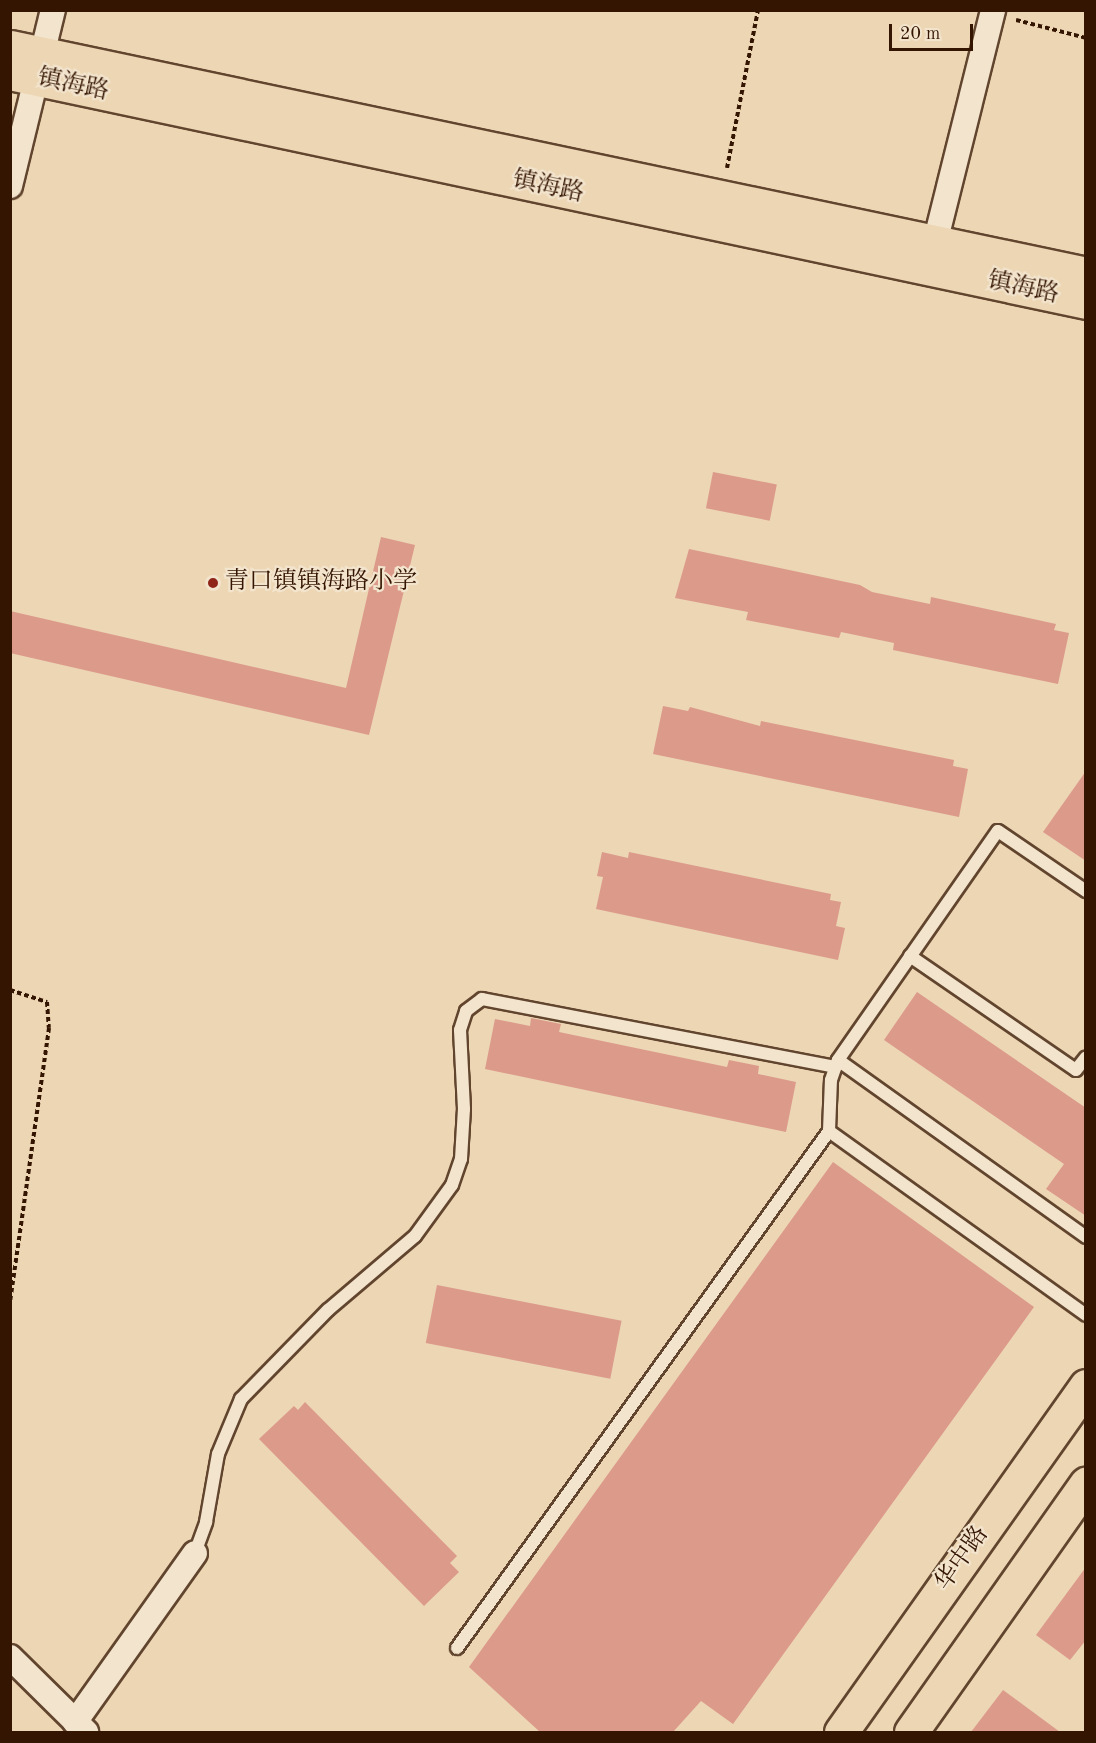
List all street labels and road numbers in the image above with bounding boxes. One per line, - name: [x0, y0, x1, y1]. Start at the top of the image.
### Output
- street label: 镇海路: [35, 64, 111, 108]
- street label: 镇海路: [510, 166, 586, 210]
- street label: 镇海路: [985, 267, 1061, 311]
- street label: 华中路: [931, 1521, 995, 1597]

